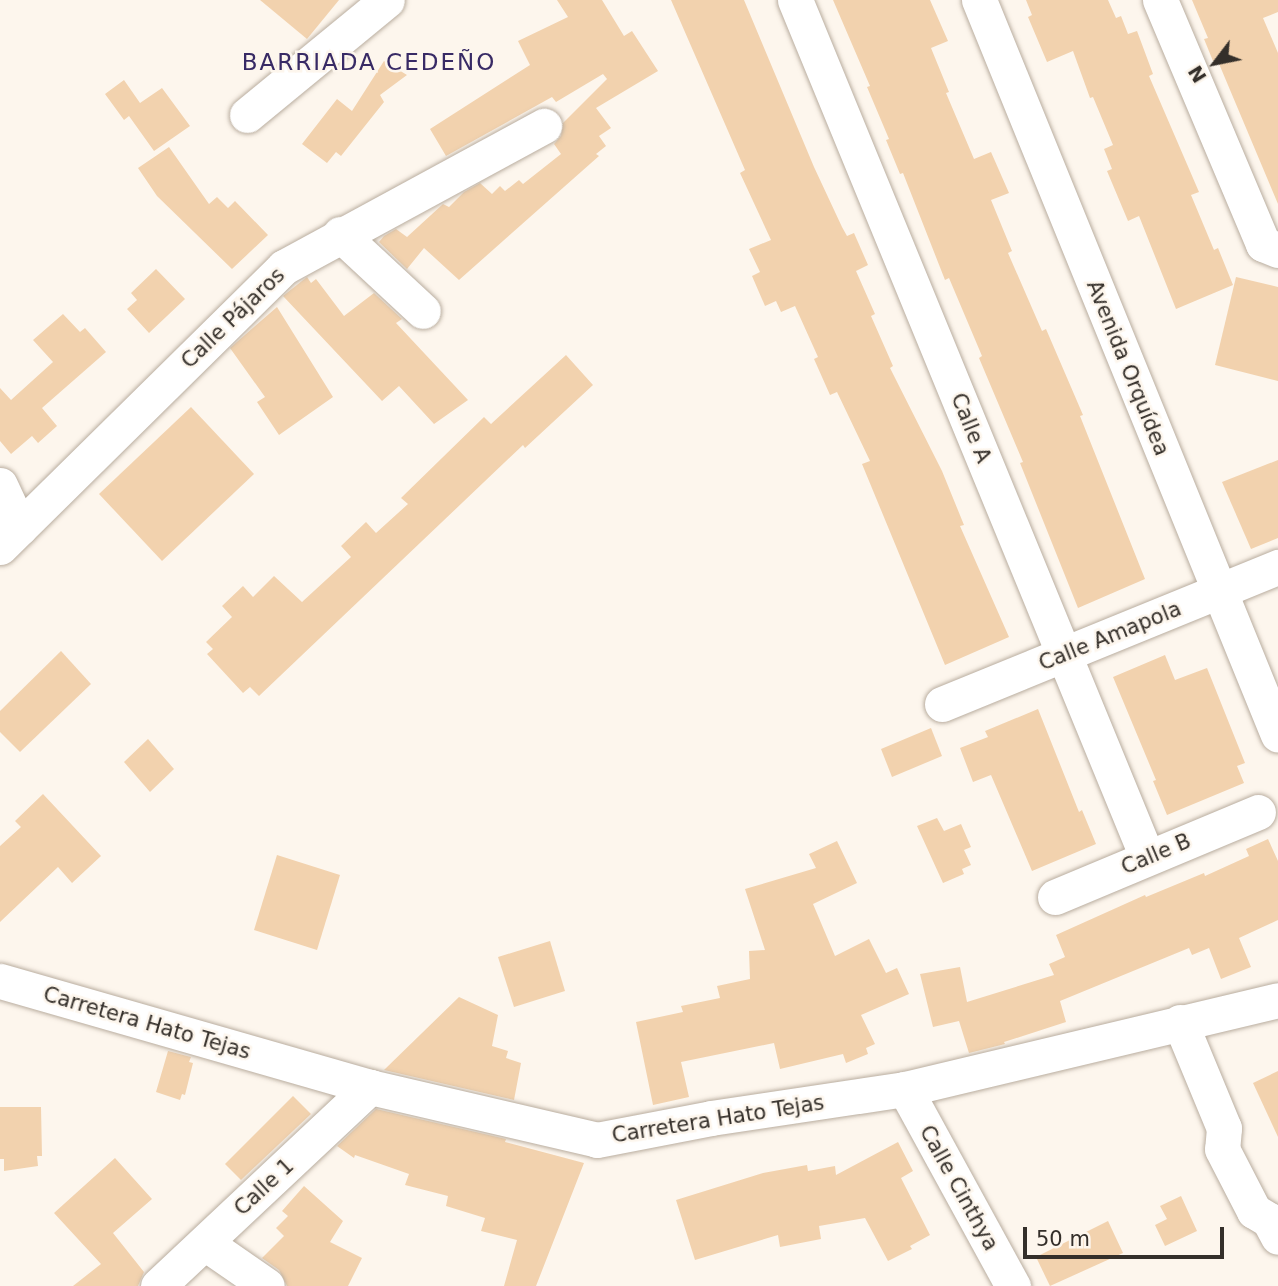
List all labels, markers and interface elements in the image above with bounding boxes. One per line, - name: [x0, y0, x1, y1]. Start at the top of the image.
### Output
- north arrow: [1180, 28, 1250, 98]
- district label: BARRIADA CEDEÑO: [244, 48, 494, 76]
- text: N: [1184, 62, 1211, 87]
- street label: Calle Pájaros: [176, 262, 290, 374]
- street label: Avenida Orquídea: [1081, 277, 1175, 459]
- street label: Calle A: [946, 389, 996, 467]
- street label: Calle Amapola: [1035, 596, 1185, 676]
- street label: Calle B: [1117, 828, 1195, 880]
- street label: Carretera Hato Tejas: [40, 981, 254, 1065]
- street label: Carretera Hato Tejas: [610, 1090, 826, 1148]
- street label: Calle Cinthya: [914, 1121, 1004, 1255]
- street label: Calle 1: [229, 1153, 299, 1221]
- scale bar: [1026, 1212, 1227, 1256]
- text: 50 m: [1036, 1227, 1090, 1251]

